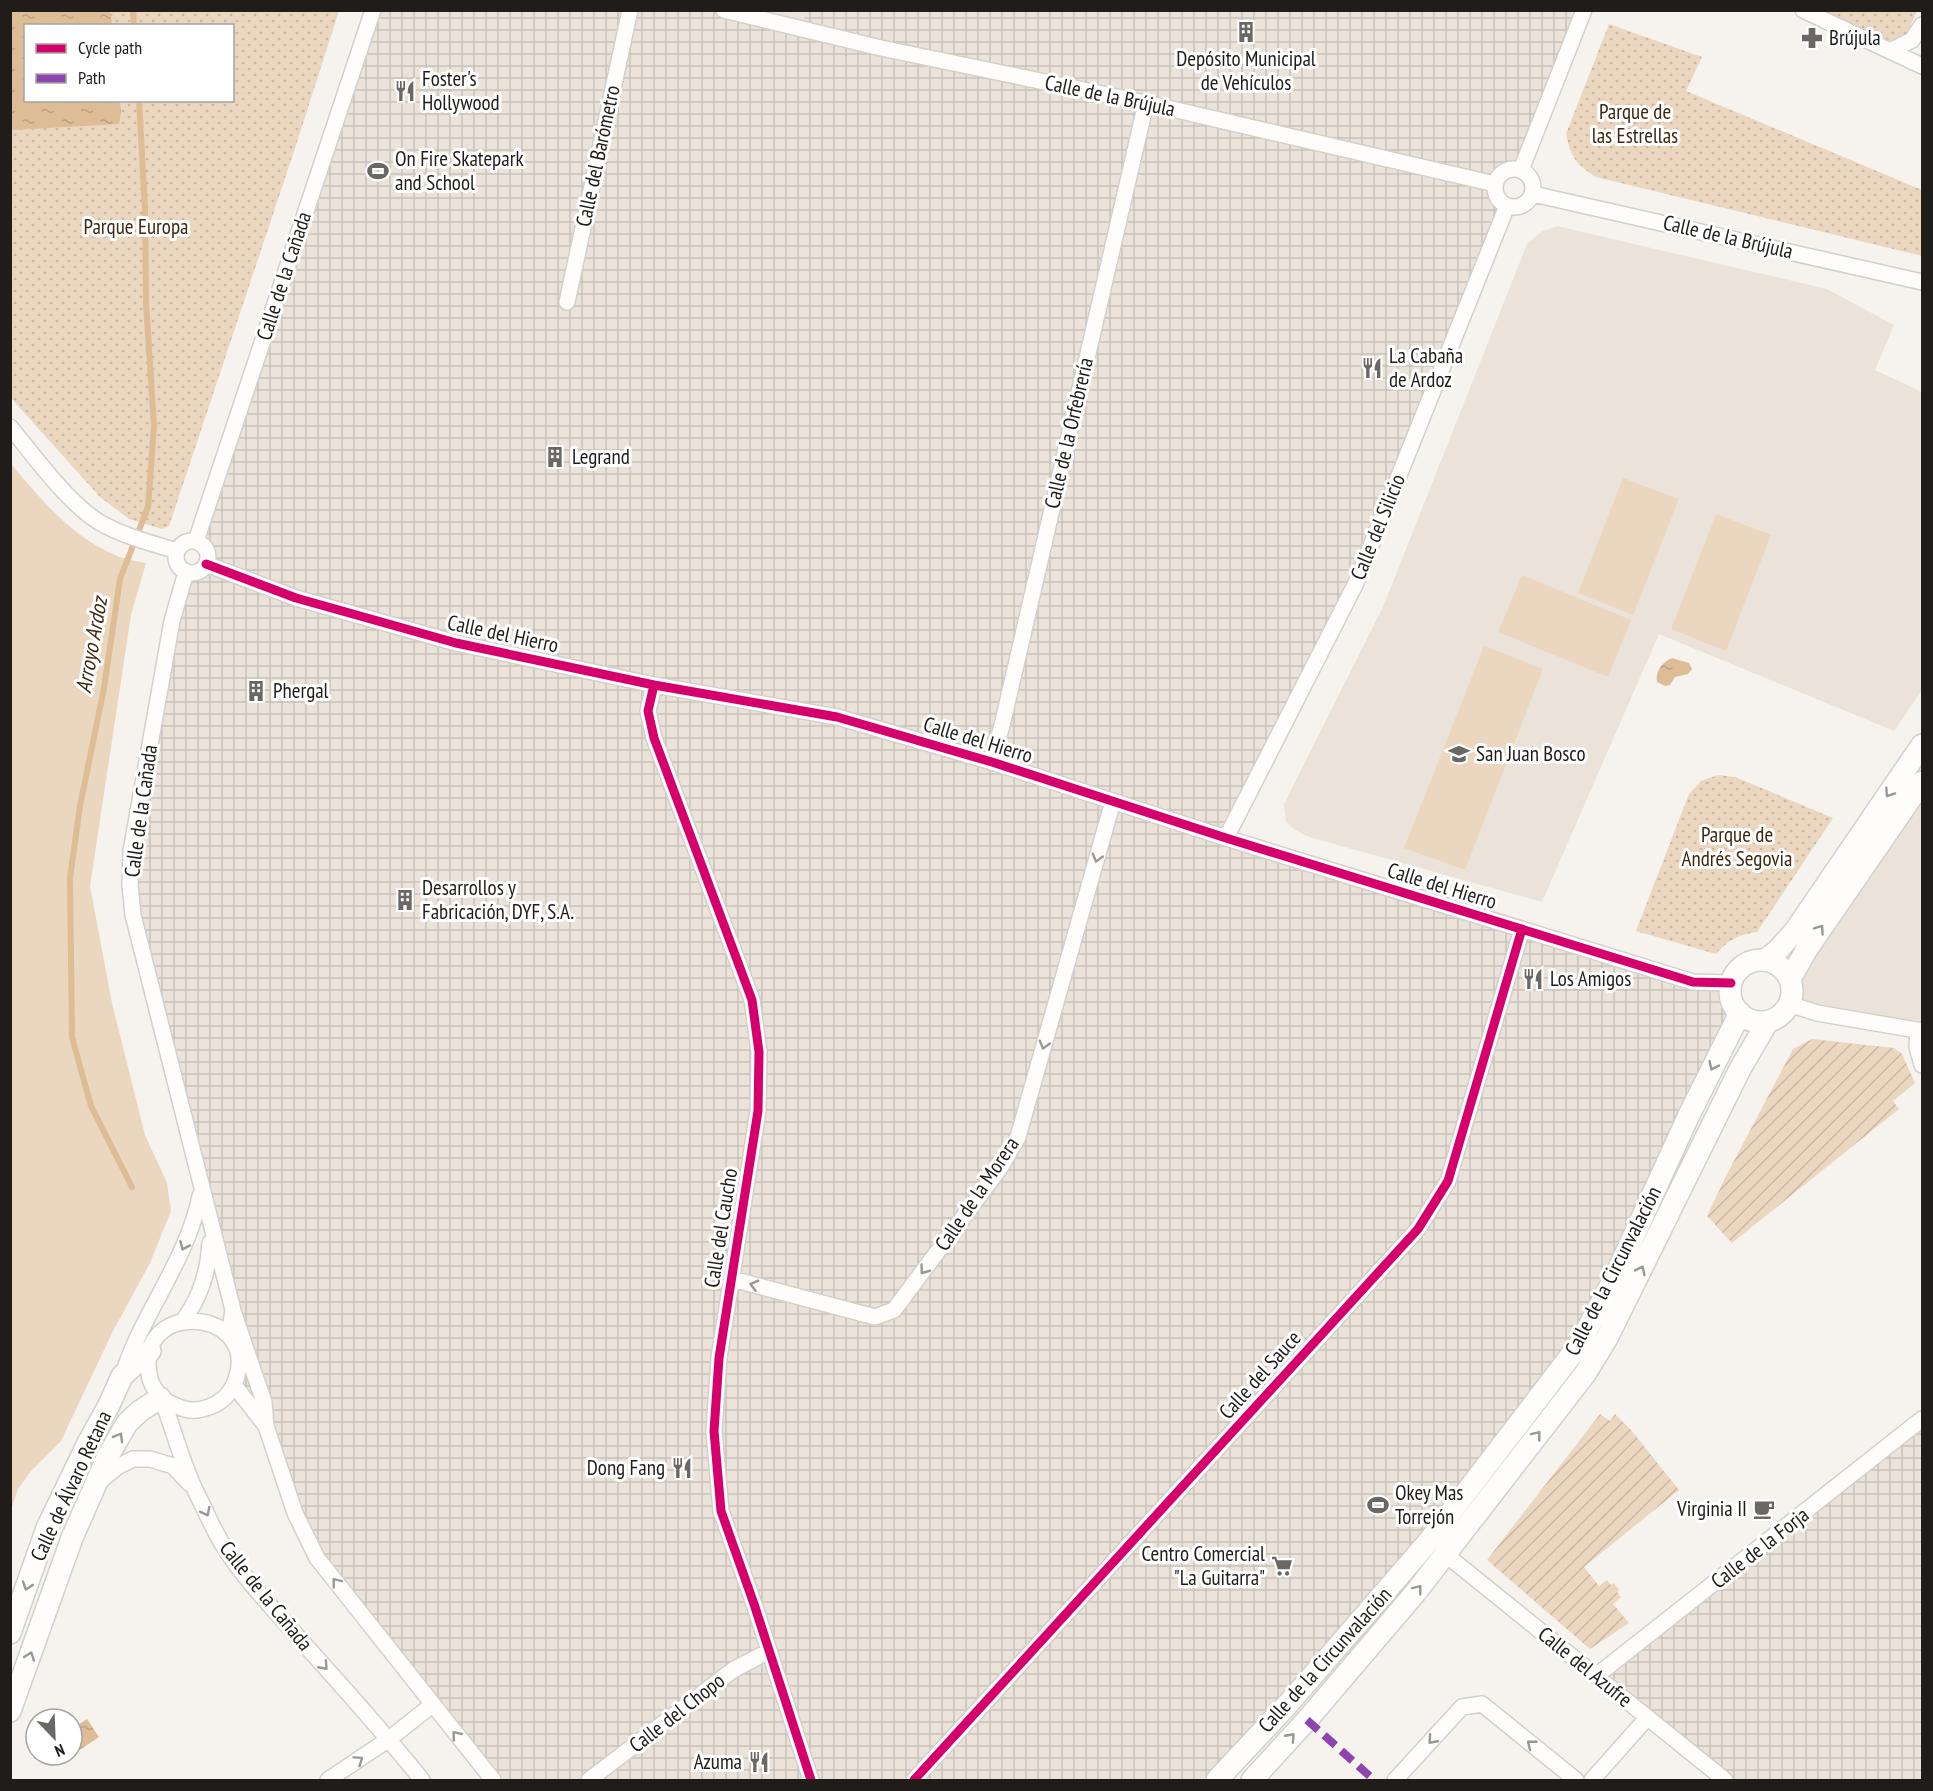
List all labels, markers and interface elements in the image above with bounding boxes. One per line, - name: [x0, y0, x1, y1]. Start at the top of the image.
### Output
- building icon: Depósito Municipal de Vehículos: [1234, 20, 1258, 44]
- legend: [24, 24, 234, 102]
- place label: Brújula: [1829, 24, 1881, 51]
- pharmacy icon: Brújula: [1800, 26, 1824, 50]
- text: Cycle path: [78, 36, 142, 59]
- place label: Depósito Municipal de Vehículos: [1176, 45, 1316, 96]
- place label: Foster's Hollywood: [422, 65, 500, 116]
- text: Path: [78, 66, 106, 89]
- street label: Calle de la Brújula: [1043, 69, 1178, 122]
- restaurant icon: Foster's Hollywood: [393, 79, 417, 103]
- street label: Calle del Barómetro: [569, 83, 626, 229]
- park label: Parque de las Estrellas: [1592, 98, 1678, 149]
- place label: On Fire Skatepark and School: [395, 145, 524, 196]
- sports icon: On Fire Skatepark and School: [366, 159, 390, 183]
- street label: Calle de la Cañada: [250, 208, 317, 343]
- street label: Calle de la Brújula: [1661, 208, 1796, 265]
- park label: Parque Europa: [84, 213, 188, 240]
- place label: La Cabaña de Ardoz: [1389, 342, 1463, 393]
- street label: Calle de la Orfebrería: [1038, 355, 1099, 511]
- restaurant icon: La Cabaña de Ardoz: [1360, 356, 1384, 380]
- place label: Legrand: [572, 443, 630, 470]
- building icon: Legrand: [543, 445, 567, 469]
- street label: Calle del Silicio: [1344, 470, 1411, 584]
- water label: Arroyo Ardoz: [69, 593, 114, 695]
- street label: Calle del Hierro: [445, 609, 561, 658]
- place label: Phergal: [273, 677, 329, 704]
- building icon: Phergal: [244, 679, 268, 703]
- street label: Calle del Hierro: [920, 710, 1036, 769]
- place label: San Juan Bosco: [1476, 740, 1586, 767]
- school or university icon: San Juan Bosco: [1447, 742, 1471, 766]
- street label: Calle de la Cañada: [118, 743, 163, 879]
- one-way arrow: [1886, 787, 1897, 798]
- park label: Parque de Andrés Segovia: [1682, 821, 1792, 872]
- one-way arrow: [1092, 852, 1104, 863]
- street label: Calle del Hierro: [1384, 856, 1500, 915]
- place label: Desarrollos y Fabricación, DYF, S.A.: [422, 874, 574, 925]
- building icon: Desarrollos y Fabricación, DYF, S.A.: [393, 888, 417, 912]
- one-way arrow: [1813, 925, 1824, 936]
- place label: Los Amigos: [1550, 965, 1631, 992]
- restaurant icon: Los Amigos: [1521, 967, 1545, 991]
- one-way arrow: [1038, 1040, 1051, 1050]
- one-way arrow: [1709, 1059, 1721, 1070]
- street label: Calle de la Morera: [929, 1132, 1025, 1256]
- street label: Calle del Caucho: [698, 1166, 743, 1290]
- street label: Calle de la Circunvalación: [1558, 1182, 1667, 1360]
- one-way arrow: [179, 1239, 191, 1250]
- one-way arrow: [921, 1264, 932, 1275]
- one-way arrow: [1633, 1266, 1645, 1277]
- one-way arrow: [750, 1280, 760, 1293]
- street label: Calle del Sauce: [1213, 1325, 1306, 1425]
- street label: Calle de Álvaro Retana: [24, 1406, 117, 1565]
- one-way arrow: [1530, 1430, 1541, 1441]
- one-way arrow: [112, 1433, 123, 1443]
- place label: Dong Fang: [587, 1454, 665, 1481]
- restaurant icon: Dong Fang: [670, 1456, 694, 1480]
- place label: Okey Mas Torrejón: [1395, 1479, 1463, 1530]
- sports icon: Okey Mas Torrejón: [1366, 1493, 1390, 1517]
- place label: Virginia II: [1676, 1495, 1747, 1522]
- cafe icon: Virginia II: [1752, 1497, 1776, 1521]
- street label: Calle de la Forja: [1705, 1501, 1814, 1594]
- one-way arrow: [199, 1505, 210, 1516]
- street label: Calle de la Cañada: [214, 1535, 319, 1656]
- place label: Centro Comercial "La Guitarra": [1141, 1540, 1265, 1591]
- supermarket icon: Centro Comercial "La Guitarra": [1270, 1554, 1294, 1578]
- one-way arrow: [332, 1577, 343, 1588]
- one-way arrow: [21, 1580, 34, 1591]
- street label: Calle de la Circunvalación: [1252, 1581, 1397, 1738]
- one-way arrow: [1410, 1585, 1421, 1596]
- street label: Calle del Azufre: [1533, 1620, 1638, 1713]
- one-way arrow: [23, 1651, 36, 1662]
- one-way arrow: [317, 1659, 328, 1670]
- street label: Calle del Chopo: [624, 1667, 730, 1758]
- north arrow: [24, 1707, 84, 1767]
- one-way arrow: [452, 1731, 463, 1742]
- one-way arrow: [1284, 1733, 1295, 1744]
- one-way arrow: [1428, 1733, 1439, 1744]
- text: N: [52, 1740, 68, 1762]
- one-way arrow: [1527, 1740, 1538, 1751]
- place label: Azuma: [694, 1748, 742, 1775]
- restaurant icon: Azuma: [747, 1750, 771, 1774]
- one-way arrow: [352, 1756, 363, 1767]

